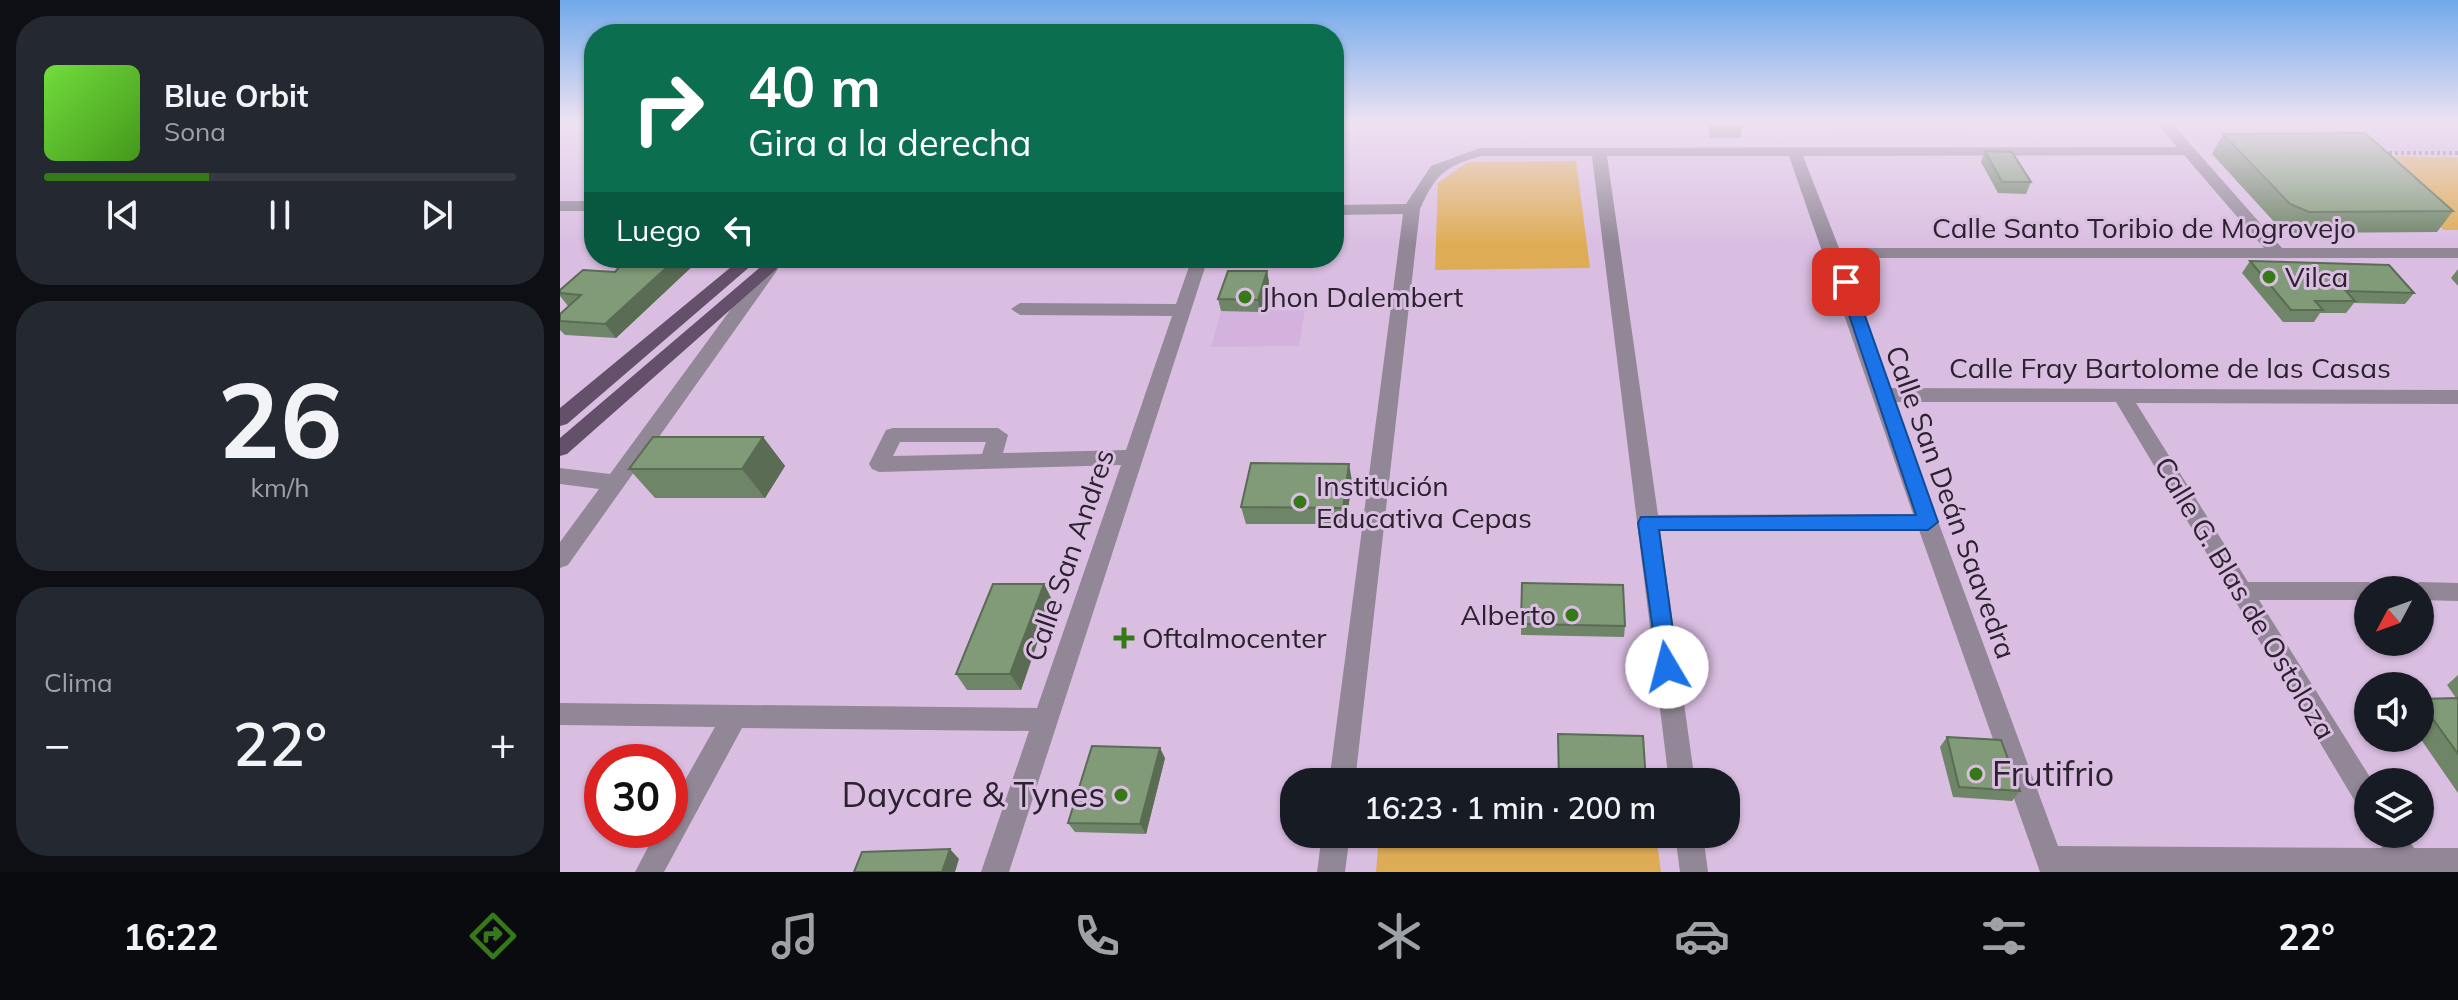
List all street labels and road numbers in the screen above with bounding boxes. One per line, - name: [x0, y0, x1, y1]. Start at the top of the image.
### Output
- street label: Calle Santo Toribio de Mogrovejo: [1932, 210, 2356, 245]
- street label: Calle San Deán Saavedra: [1879, 341, 2024, 663]
- street label: Calle Fray Bartolome de las Casas: [1949, 350, 2391, 385]
- street label: Calle San Andres: [1016, 444, 1121, 666]
- street label: Calle G. Blas de Ostoloza: [2147, 450, 2344, 745]

